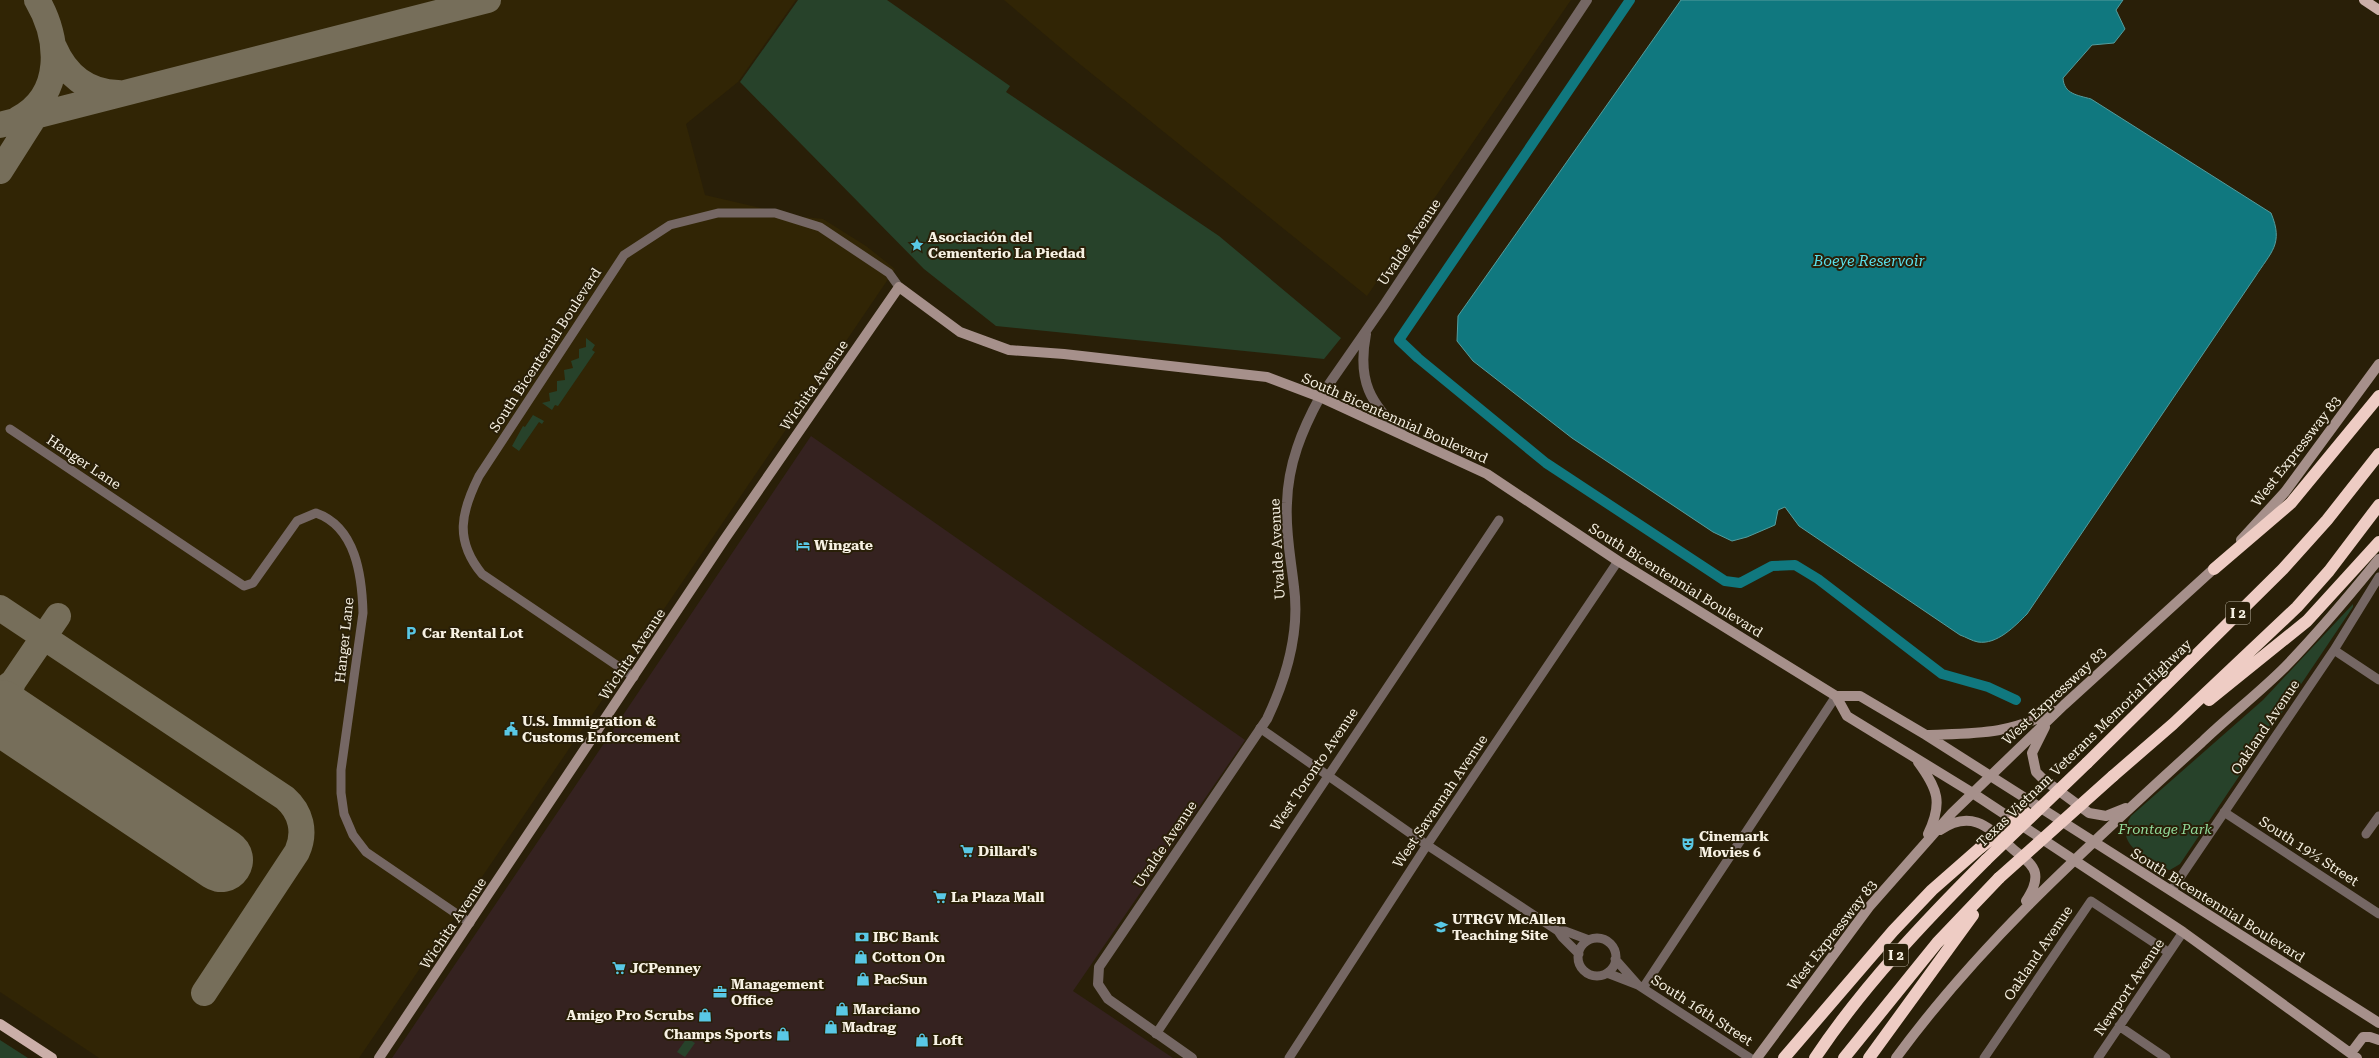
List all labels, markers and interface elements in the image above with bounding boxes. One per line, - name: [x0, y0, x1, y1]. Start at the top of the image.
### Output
- street label: Uvalde Avenue: [1374, 195, 1444, 288]
- place label: Asociación del Cementerio La Piedad: [928, 229, 1086, 261]
- place icon: Asociación del Cementerio La Piedad: [909, 237, 925, 253]
- water label: Boeye Reservoir: [1812, 252, 1925, 270]
- street label: South Bicentenial Boulevard: [486, 265, 604, 435]
- street label: Wichita Avenue: [777, 337, 851, 433]
- street label: South Bicentennial Boulevard: [1300, 370, 1490, 466]
- street label: West Expressway 83: [2248, 393, 2344, 509]
- street label: Hanger Lane: [44, 431, 124, 493]
- street label: Uvalde Avenue: [1266, 498, 1288, 600]
- street label: South Bicentennial Boulevard: [1586, 520, 1766, 640]
- hotel icon: Wingate: [795, 537, 811, 553]
- place label: Wingate: [814, 537, 873, 553]
- street label: Hanger Lane: [332, 596, 356, 684]
- road number: I 2: [2226, 602, 2250, 624]
- street label: Wichita Avenue: [596, 605, 669, 703]
- parking icon: Car Rental Lot: [403, 625, 419, 641]
- place label: Car Rental Lot: [422, 625, 524, 641]
- street label: Texas Vietnam Veterans Memorial Highway: [1974, 635, 2195, 850]
- street label: West Expressway 83: [1999, 644, 2109, 748]
- street label: Oakland Avenue: [2227, 676, 2303, 777]
- street label: West Toronto Avenue: [1267, 704, 1361, 833]
- place label: U.S. Immigration & Customs Enforcement: [522, 713, 680, 745]
- public building icon: U.S. Immigration & Customs Enforcement: [503, 721, 519, 737]
- street label: West Savannah Avenue: [1390, 731, 1491, 870]
- street label: Uvalde Avenue: [1130, 797, 1200, 890]
- street label: South 19½ Street: [2256, 813, 2362, 889]
- park label: Frontage Park: [2117, 821, 2212, 837]
- place label: Cinemark Movies 6: [1699, 828, 1769, 860]
- theatre icon: Cinemark Movies 6: [1680, 836, 1696, 852]
- supermarket icon: Dillard's: [959, 843, 975, 859]
- place label: Dillard's: [978, 843, 1037, 859]
- street label: South Bicentennial Boulevard: [2128, 845, 2308, 965]
- street label: Wichita Avenue: [417, 874, 490, 972]
- street label: West Expressway 83: [1784, 877, 1880, 993]
- supermarket icon: La Plaza Mall: [932, 889, 948, 905]
- place label: La Plaza Mall: [951, 889, 1045, 905]
- street label: Oakland Avenue: [2000, 902, 2076, 1003]
- place label: UTRGV McAllen Teaching Site: [1452, 911, 1567, 943]
- school or university icon: UTRGV McAllen Teaching Site: [1433, 919, 1449, 935]
- bank icon: IBC Bank: [854, 929, 870, 945]
- place label: IBC Bank: [873, 929, 940, 945]
- street label: Newport Avenue: [2091, 935, 2167, 1038]
- road number: I 2: [1884, 944, 1908, 966]
- shop icon: Cotton On: [853, 949, 869, 965]
- place label: Cotton On: [872, 949, 946, 965]
- supermarket icon: JCPenney: [611, 960, 627, 976]
- place label: JCPenney: [630, 960, 702, 976]
- shop icon: PacSun: [855, 971, 871, 987]
- place label: PacSun: [874, 971, 928, 987]
- street label: South 16th Street: [1648, 971, 1756, 1049]
- place label: Management Office: [731, 976, 824, 1008]
- office icon: Management Office: [712, 984, 728, 1000]
- shop icon: Marciano: [834, 1001, 850, 1017]
- place label: Marciano: [853, 1001, 920, 1017]
- place label: Amigo Pro Scrubs: [567, 1007, 694, 1023]
- shop icon: Amigo Pro Scrubs: [697, 1007, 713, 1023]
- shop icon: Madrag: [823, 1019, 839, 1035]
- place label: Madrag: [842, 1019, 896, 1035]
- place label: Champs Sports: [664, 1026, 772, 1042]
- shop icon: Champs Sports: [775, 1026, 791, 1042]
- shop icon: Loft: [914, 1032, 930, 1048]
- place label: Loft: [933, 1032, 963, 1048]

